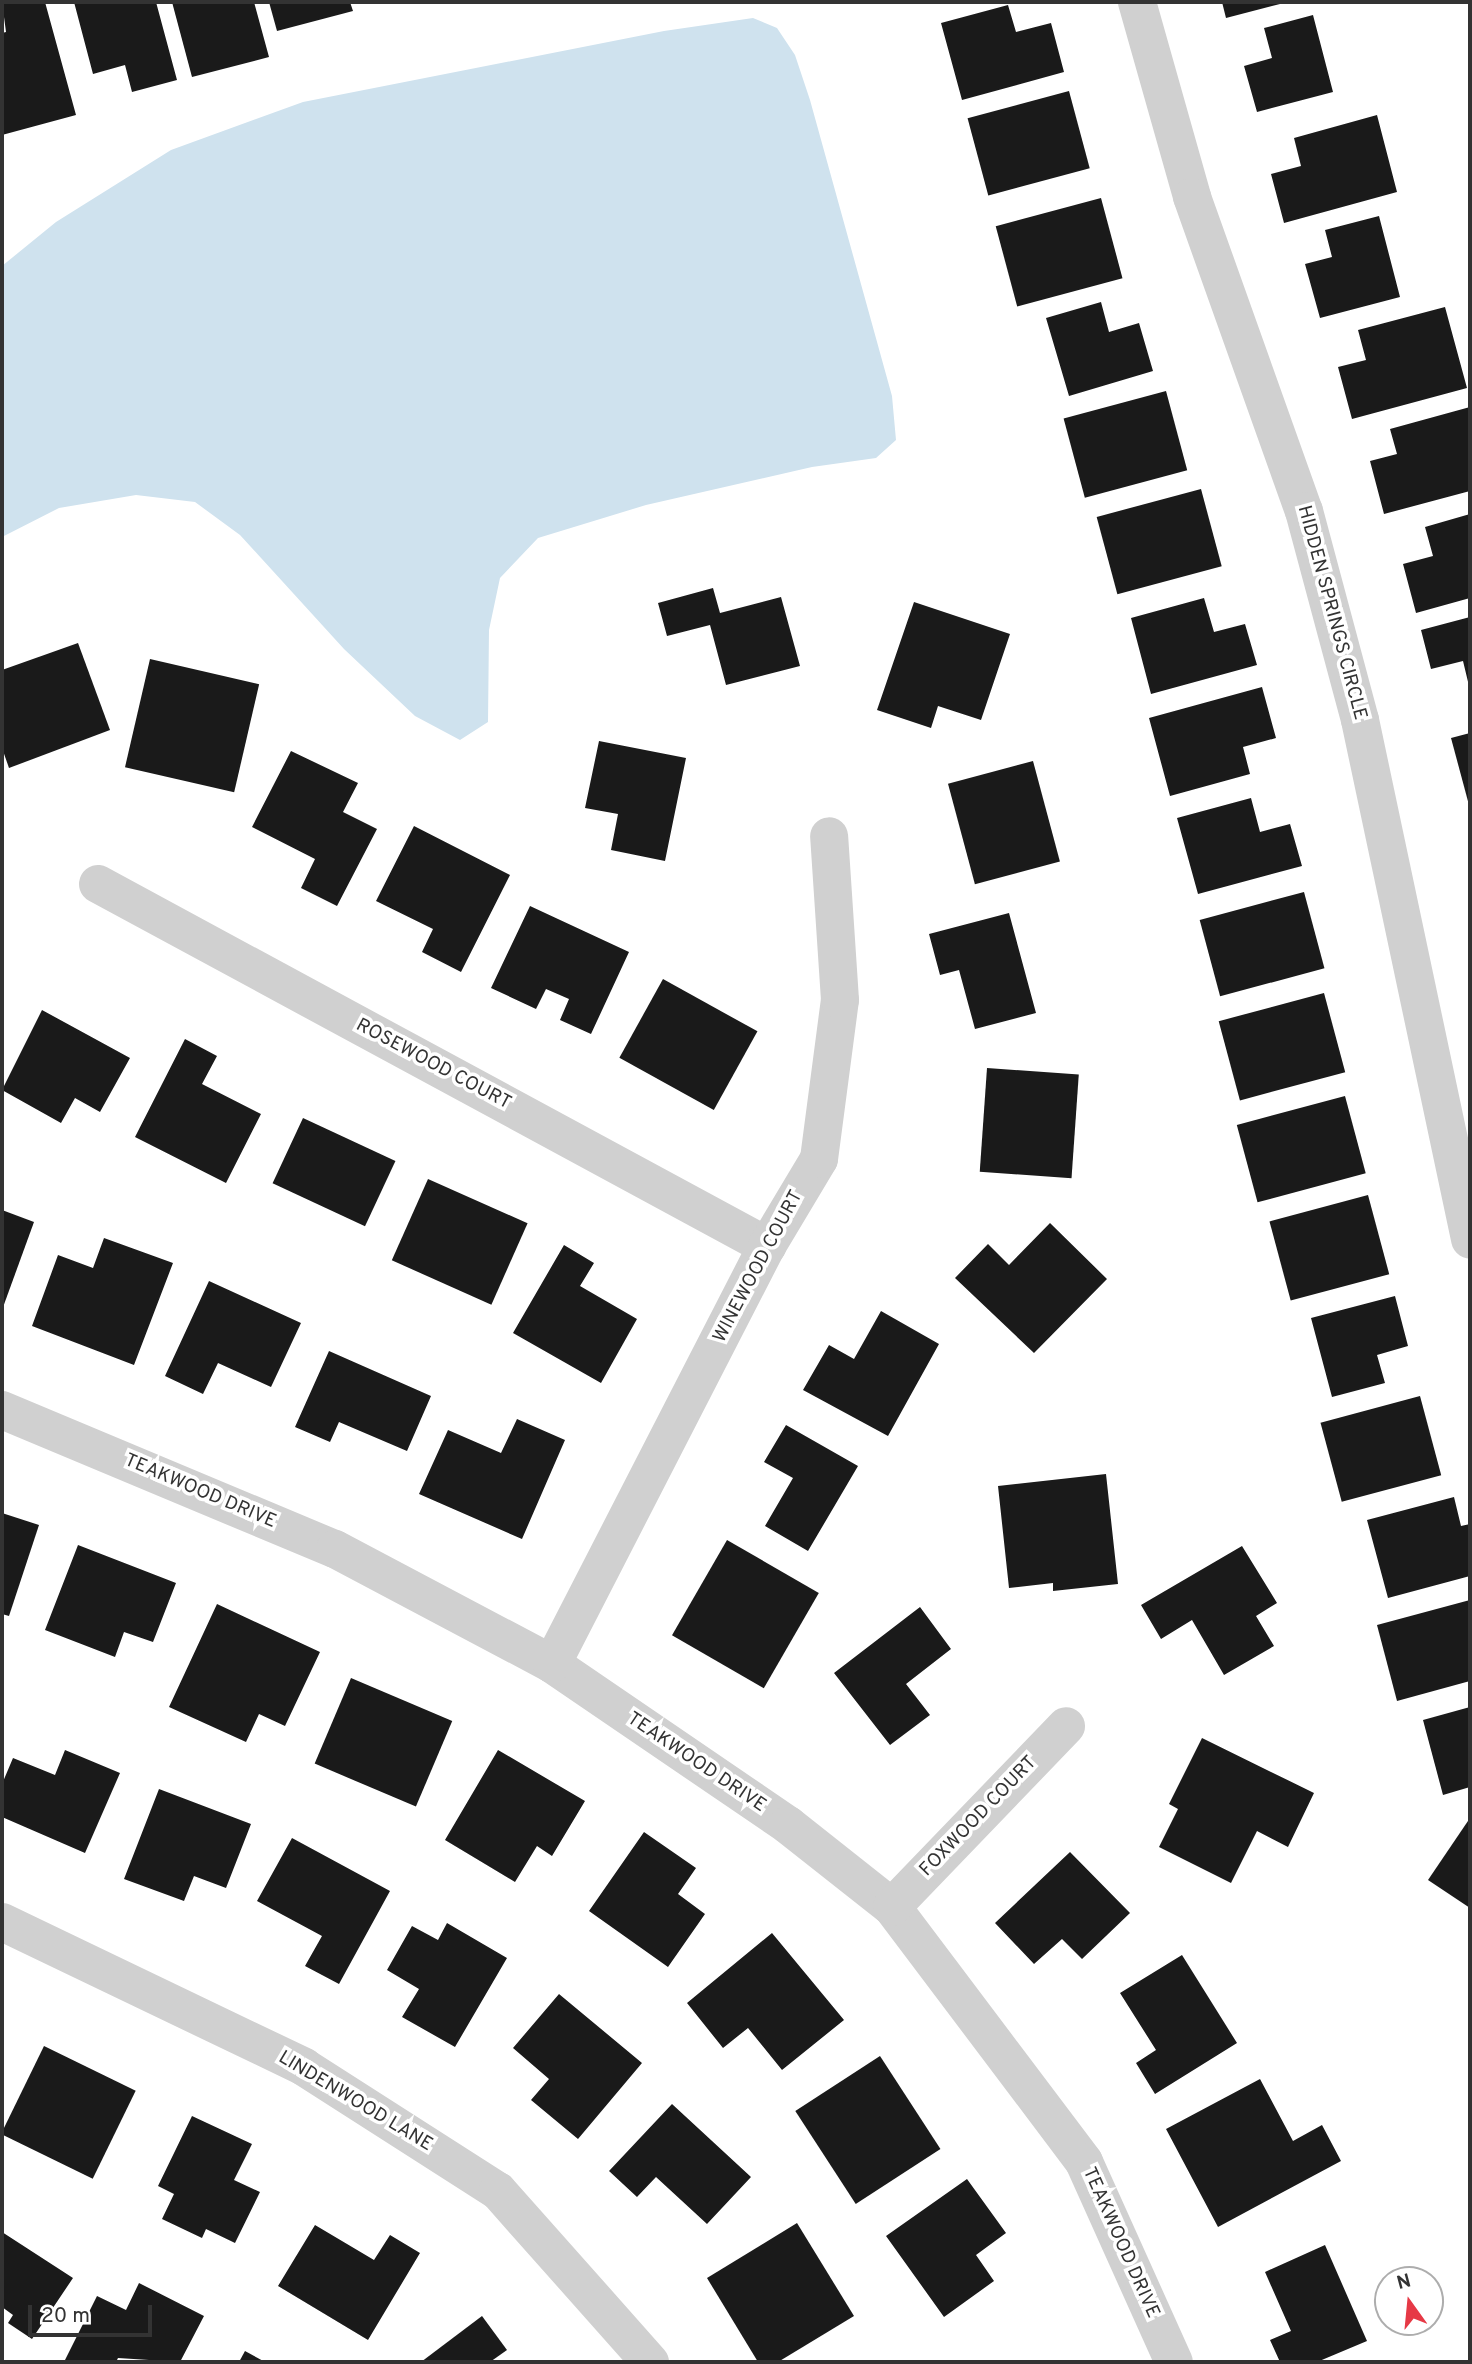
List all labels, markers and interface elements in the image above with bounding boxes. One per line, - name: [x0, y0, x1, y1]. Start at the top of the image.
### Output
- street label: HIDDEN SPRINGS CIRCLE: [1291, 503, 1371, 723]
- street label: ROSEWOOD COURT: [352, 1014, 514, 1116]
- street label: WINEWOOD COURT: [709, 1187, 809, 1347]
- street label: TEAKWOOD DRIVE: [121, 1450, 279, 1534]
- street label: TEAKWOOD DRIVE: [622, 1708, 770, 1818]
- street label: FOXWOOD COURT: [916, 1752, 1042, 1882]
- street label: LINDENWOOD LANE: [274, 2047, 436, 2157]
- street label: TEAKWOOD DRIVE: [1077, 2164, 1163, 2322]
- north arrow: [1374, 2266, 1444, 2336]
- text: N: [1394, 2269, 1414, 2296]
- scale bar: [32, 2290, 156, 2334]
- text: 20 m: [41, 2303, 90, 2330]

